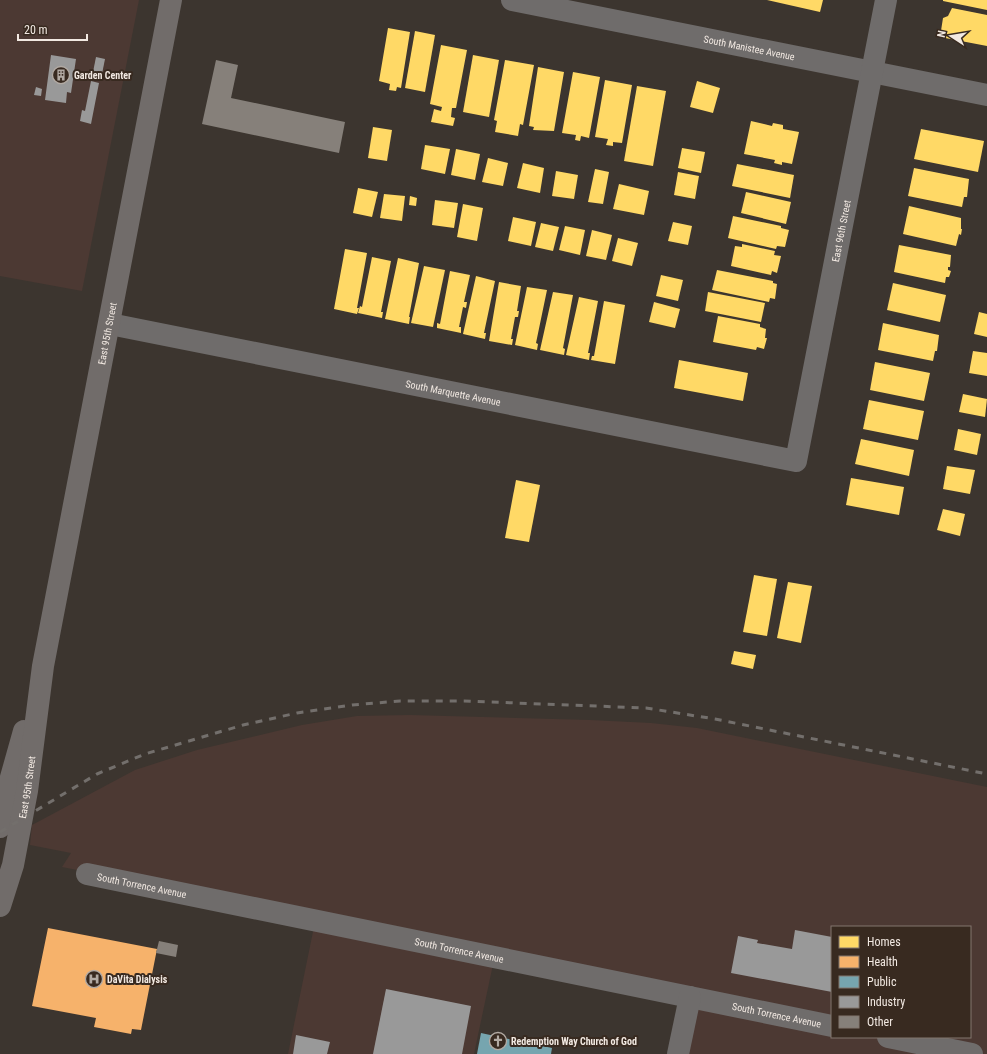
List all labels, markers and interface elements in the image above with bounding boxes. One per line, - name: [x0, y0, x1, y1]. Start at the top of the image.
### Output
- scale bar: [18, 16, 87, 42]
- north arrow: [931, 16, 971, 56]
- text: 20 m: [24, 23, 48, 37]
- text: N: [935, 29, 949, 39]
- street label: South Manistee Avenue: [703, 33, 796, 62]
- building icon: Garden Center: [51, 65, 71, 85]
- place label: Garden Center: [74, 70, 132, 81]
- street label: East 96th Street: [830, 199, 853, 263]
- street label: East 95th Street: [96, 301, 119, 366]
- street label: South Marquette Avenue: [405, 378, 502, 408]
- street label: East 95th Street: [17, 755, 37, 819]
- street label: South Torrence Avenue: [96, 871, 188, 900]
- legend: [831, 926, 971, 1038]
- text: Homes: [867, 935, 901, 949]
- street label: South Torrence Avenue: [414, 936, 505, 965]
- text: Health: [867, 955, 898, 969]
- hospital icon: DaVita Dialysis: [84, 969, 104, 989]
- place label: DaVita Dialysis: [107, 974, 168, 985]
- text: Public: [867, 975, 897, 989]
- text: Industry: [867, 995, 905, 1009]
- street label: South Torrence Avenue: [731, 1001, 823, 1030]
- text: Other: [867, 1015, 893, 1029]
- church icon: Redemption Way Church of God: [488, 1031, 508, 1051]
- place label: Redemption Way Church of God: [511, 1036, 637, 1047]

